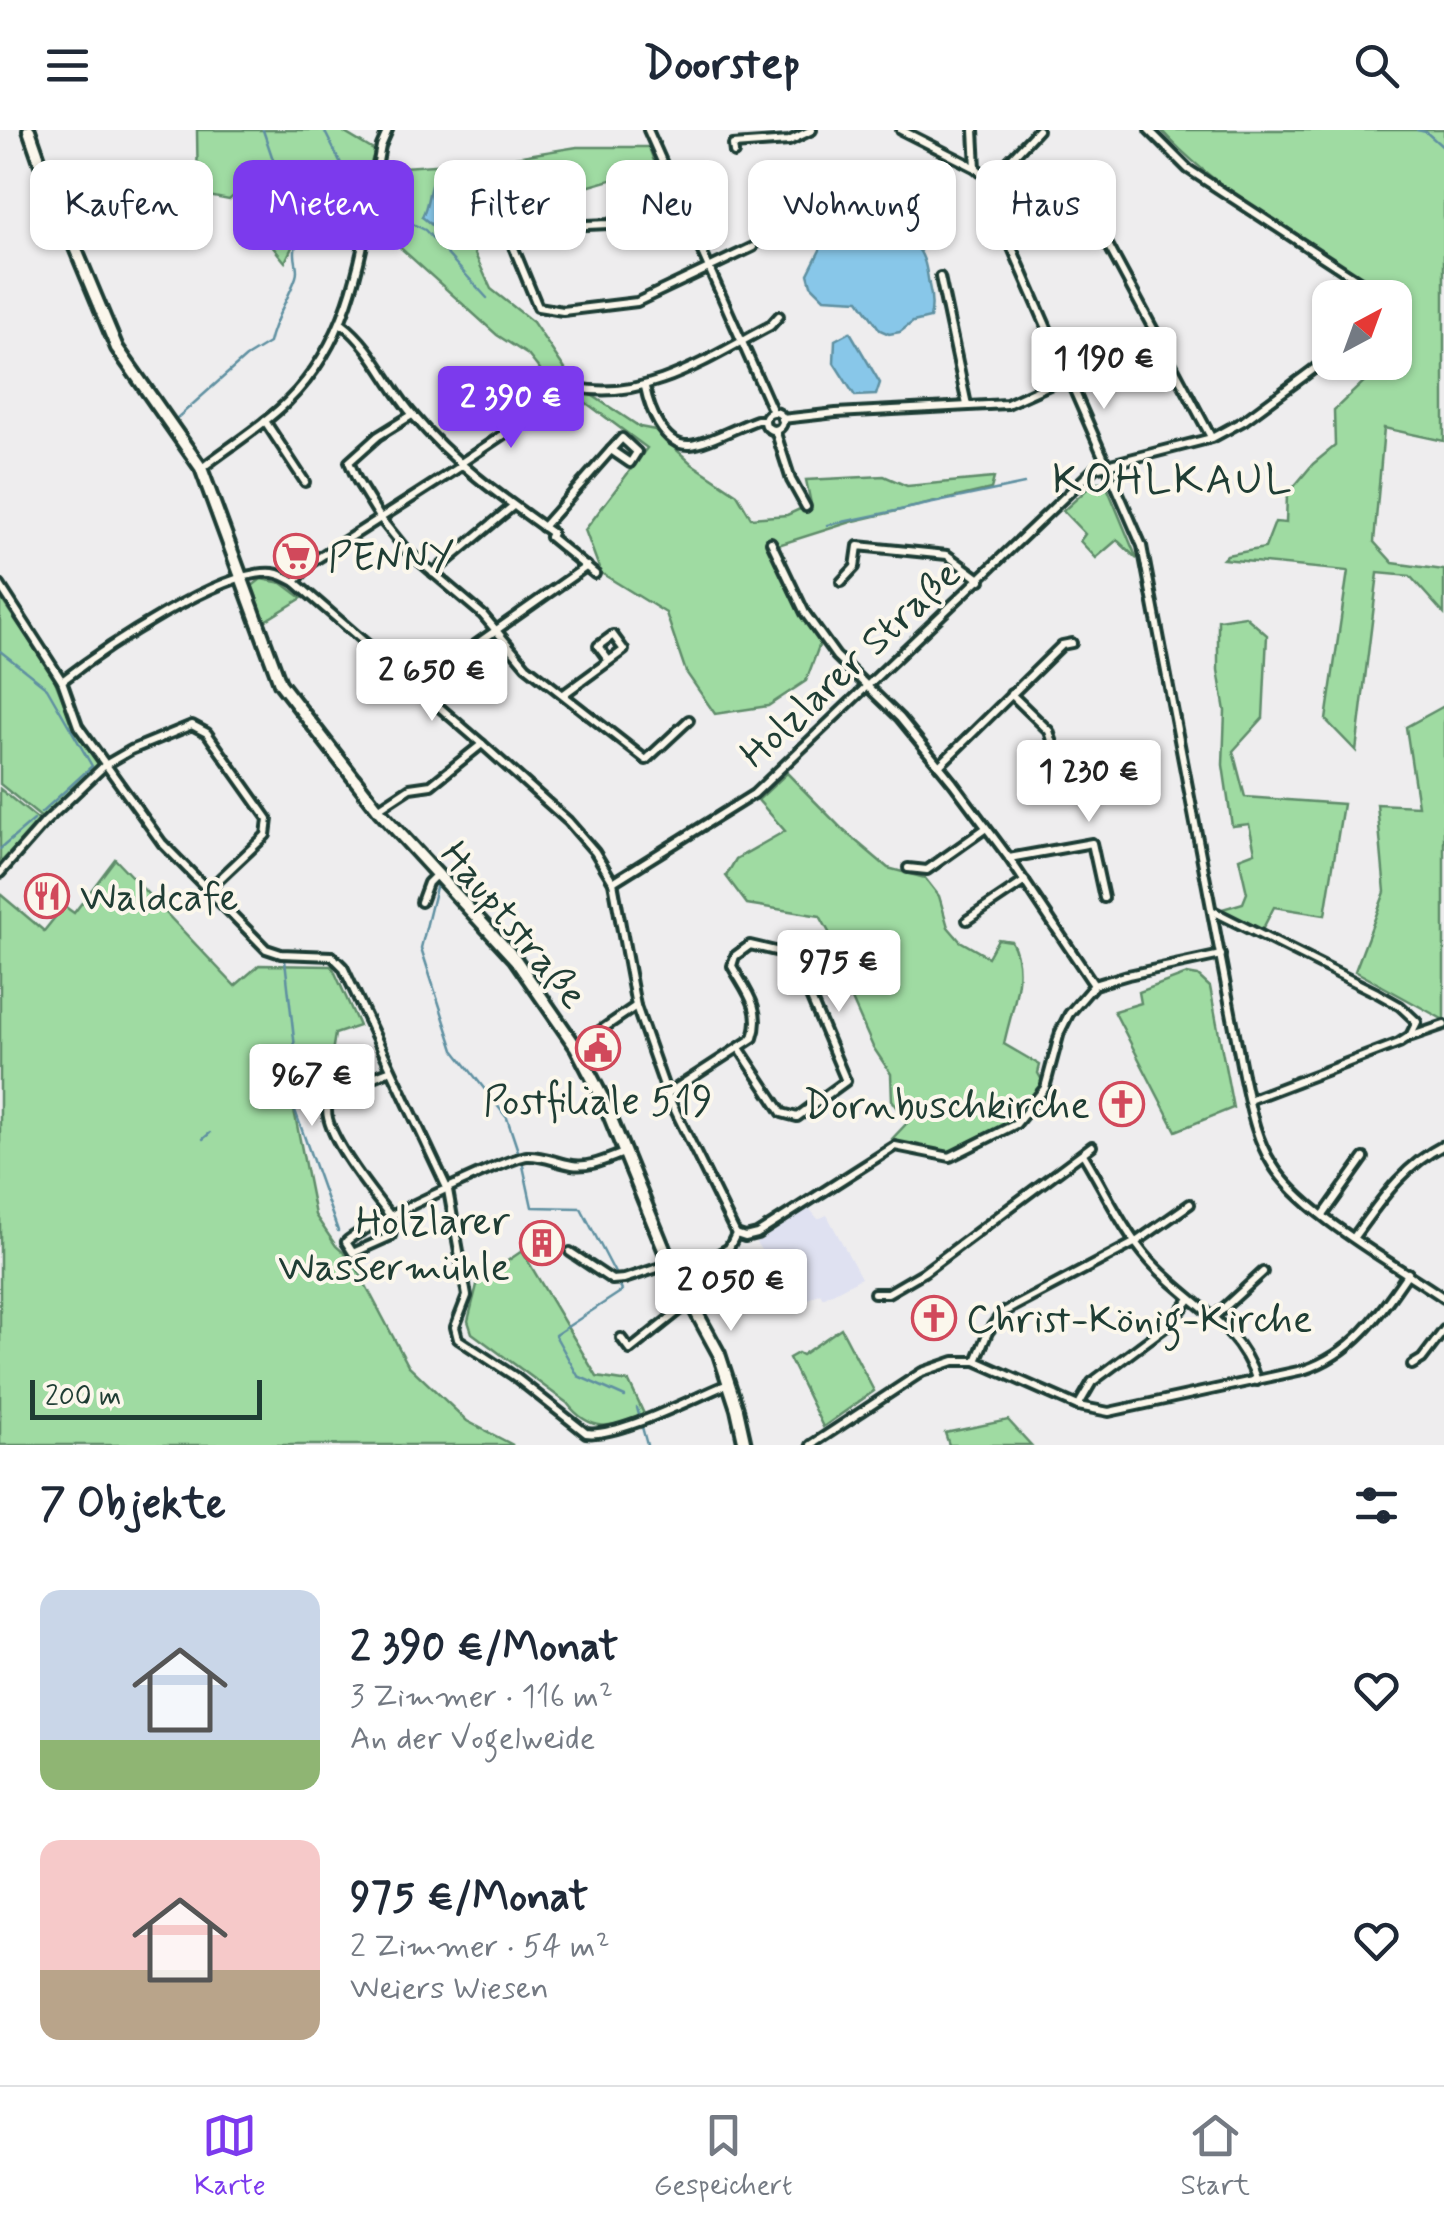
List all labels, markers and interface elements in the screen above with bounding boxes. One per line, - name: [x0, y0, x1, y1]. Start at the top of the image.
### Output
- text: Doorstep: [643, 36, 801, 95]
- icon: menu: [40, 38, 95, 93]
- icon: search: [1349, 38, 1404, 93]
- chip: Kaufen: [30, 160, 213, 250]
- chip: Mieten: [233, 160, 414, 250]
- chip: Filter: [434, 160, 586, 250]
- chip: Neu: [606, 160, 728, 250]
- chip: Wohnung: [748, 160, 956, 250]
- chip: Haus: [976, 160, 1116, 250]
- north arrow: [1312, 280, 1412, 380]
- map controls: [1312, 280, 1412, 380]
- pin: 1 190 €: [1012, 327, 1196, 412]
- text: 1 190 €: [1053, 338, 1155, 380]
- pin: 2 390 €: [419, 366, 603, 451]
- text: 2 390 €: [460, 377, 562, 419]
- district label: KOHLKAUL: [1052, 454, 1294, 509]
- supermarket icon: PENNY: [273, 533, 319, 579]
- place label: PENNY: [328, 533, 454, 585]
- street label: Holzlarer Straße: [730, 550, 972, 781]
- pin: 2 650 €: [340, 639, 524, 724]
- text: 2 650 €: [378, 650, 486, 692]
- pin: 1 230 €: [997, 740, 1181, 825]
- text: 1 230 €: [1039, 751, 1139, 793]
- street label: Hauptstraße: [427, 831, 598, 1021]
- restaurant icon: Waldcafe: [24, 873, 70, 919]
- place label: Waldcafe: [80, 873, 239, 925]
- pin: 975 €: [769, 930, 909, 1015]
- text: 975 €: [799, 941, 879, 983]
- public building icon: Postfiliale 519: [575, 1025, 621, 1071]
- pin: 967 €: [242, 1044, 382, 1129]
- text: 967 €: [272, 1055, 352, 1097]
- place label: Postfiliale 519: [483, 1077, 713, 1129]
- place label: Dornbuschkirche: [804, 1081, 1090, 1133]
- church icon: Dornbuschkirche: [1099, 1081, 1145, 1127]
- place label: Holzlarer Wassermühle: [278, 1197, 510, 1295]
- building icon: Holzlarer Wassermühle: [519, 1220, 565, 1266]
- pin: 2 050 €: [639, 1249, 823, 1334]
- text: 2 050 €: [677, 1260, 785, 1302]
- church icon: Christ-König-Kirche: [911, 1295, 957, 1341]
- place label: Christ-König-Kirche: [966, 1295, 1312, 1351]
- scale bar: [30, 1375, 262, 1420]
- text: 200 m: [45, 1379, 121, 1416]
- text: 7 Objekte: [40, 1478, 226, 1533]
- icon: filters: [1349, 1478, 1404, 1533]
- text: 2 390 €/Monat: [350, 1621, 618, 1676]
- icon: home: [120, 1630, 240, 1750]
- icon: heart: [1349, 1663, 1404, 1718]
- text: 3 Zimmer · 116 m²: [350, 1676, 613, 1718]
- text: An der Vogelweide: [350, 1718, 595, 1760]
- text: 975 €/Monat: [350, 1871, 588, 1926]
- icon: home: [120, 1880, 240, 2000]
- icon: heart: [1349, 1913, 1404, 1968]
- text: 2 Zimmer · 54 m²: [350, 1926, 610, 1968]
- text: Weiers Wiesen: [350, 1968, 549, 2010]
- tab: Karte: [194, 2108, 266, 2205]
- tab: Gespeichert: [654, 2108, 792, 2205]
- tab: Start: [1181, 2108, 1250, 2205]

